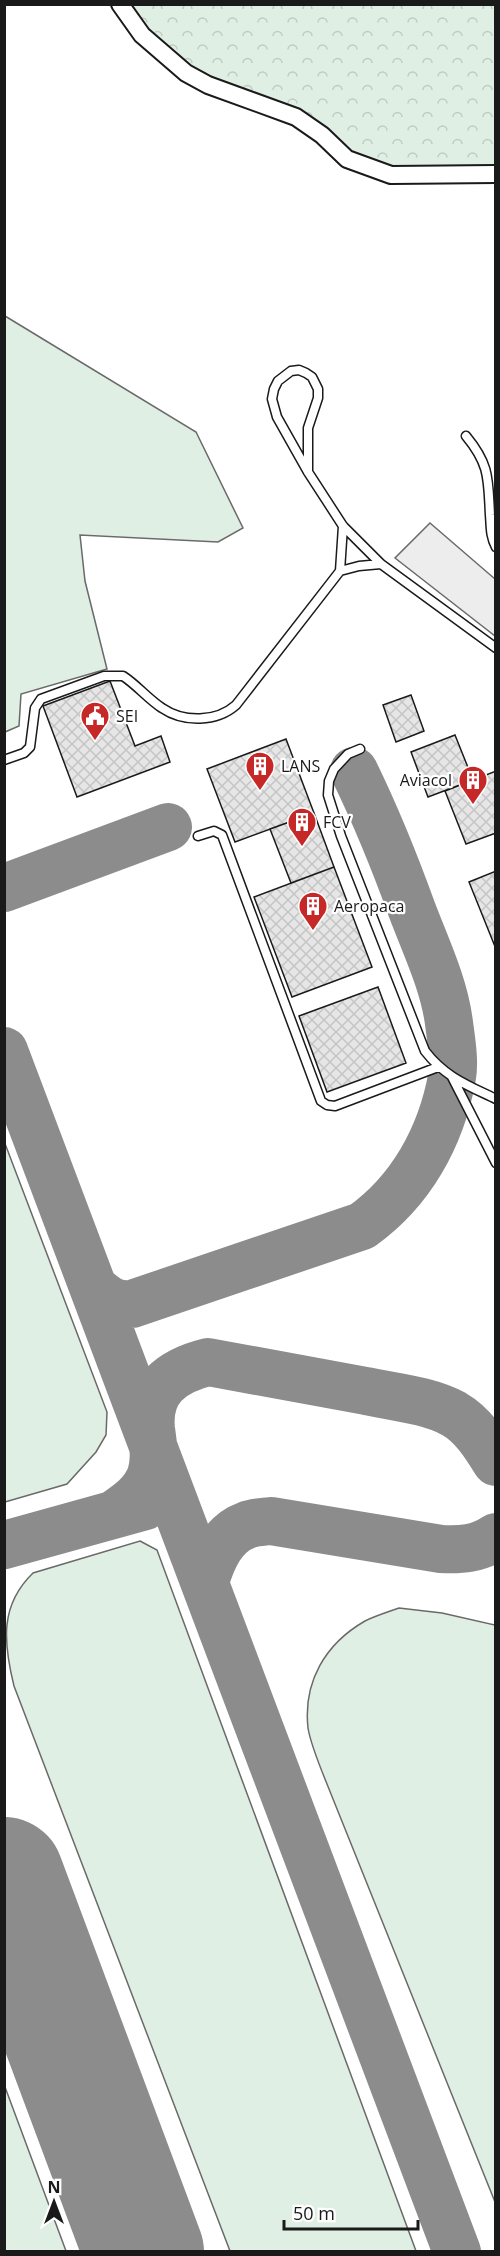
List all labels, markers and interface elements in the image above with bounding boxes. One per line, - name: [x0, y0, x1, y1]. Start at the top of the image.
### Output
- public building icon: SEI: [79, 700, 111, 742]
- place label: SEI: [116, 705, 138, 727]
- building icon: LANS: [244, 750, 276, 792]
- place label: LANS: [281, 755, 321, 777]
- building icon: Aviacol: [457, 764, 489, 806]
- place label: Aviacol: [400, 769, 452, 791]
- building icon: FCV: [286, 806, 318, 848]
- place label: FCV: [323, 811, 351, 833]
- building icon: Aeropaca: [297, 890, 329, 932]
- place label: Aeropaca: [334, 895, 405, 917]
- north arrow: [24, 2172, 84, 2232]
- text: N: [47, 2176, 61, 2198]
- scale bar: [284, 2193, 418, 2231]
- text: 50 m: [293, 2201, 335, 2225]

